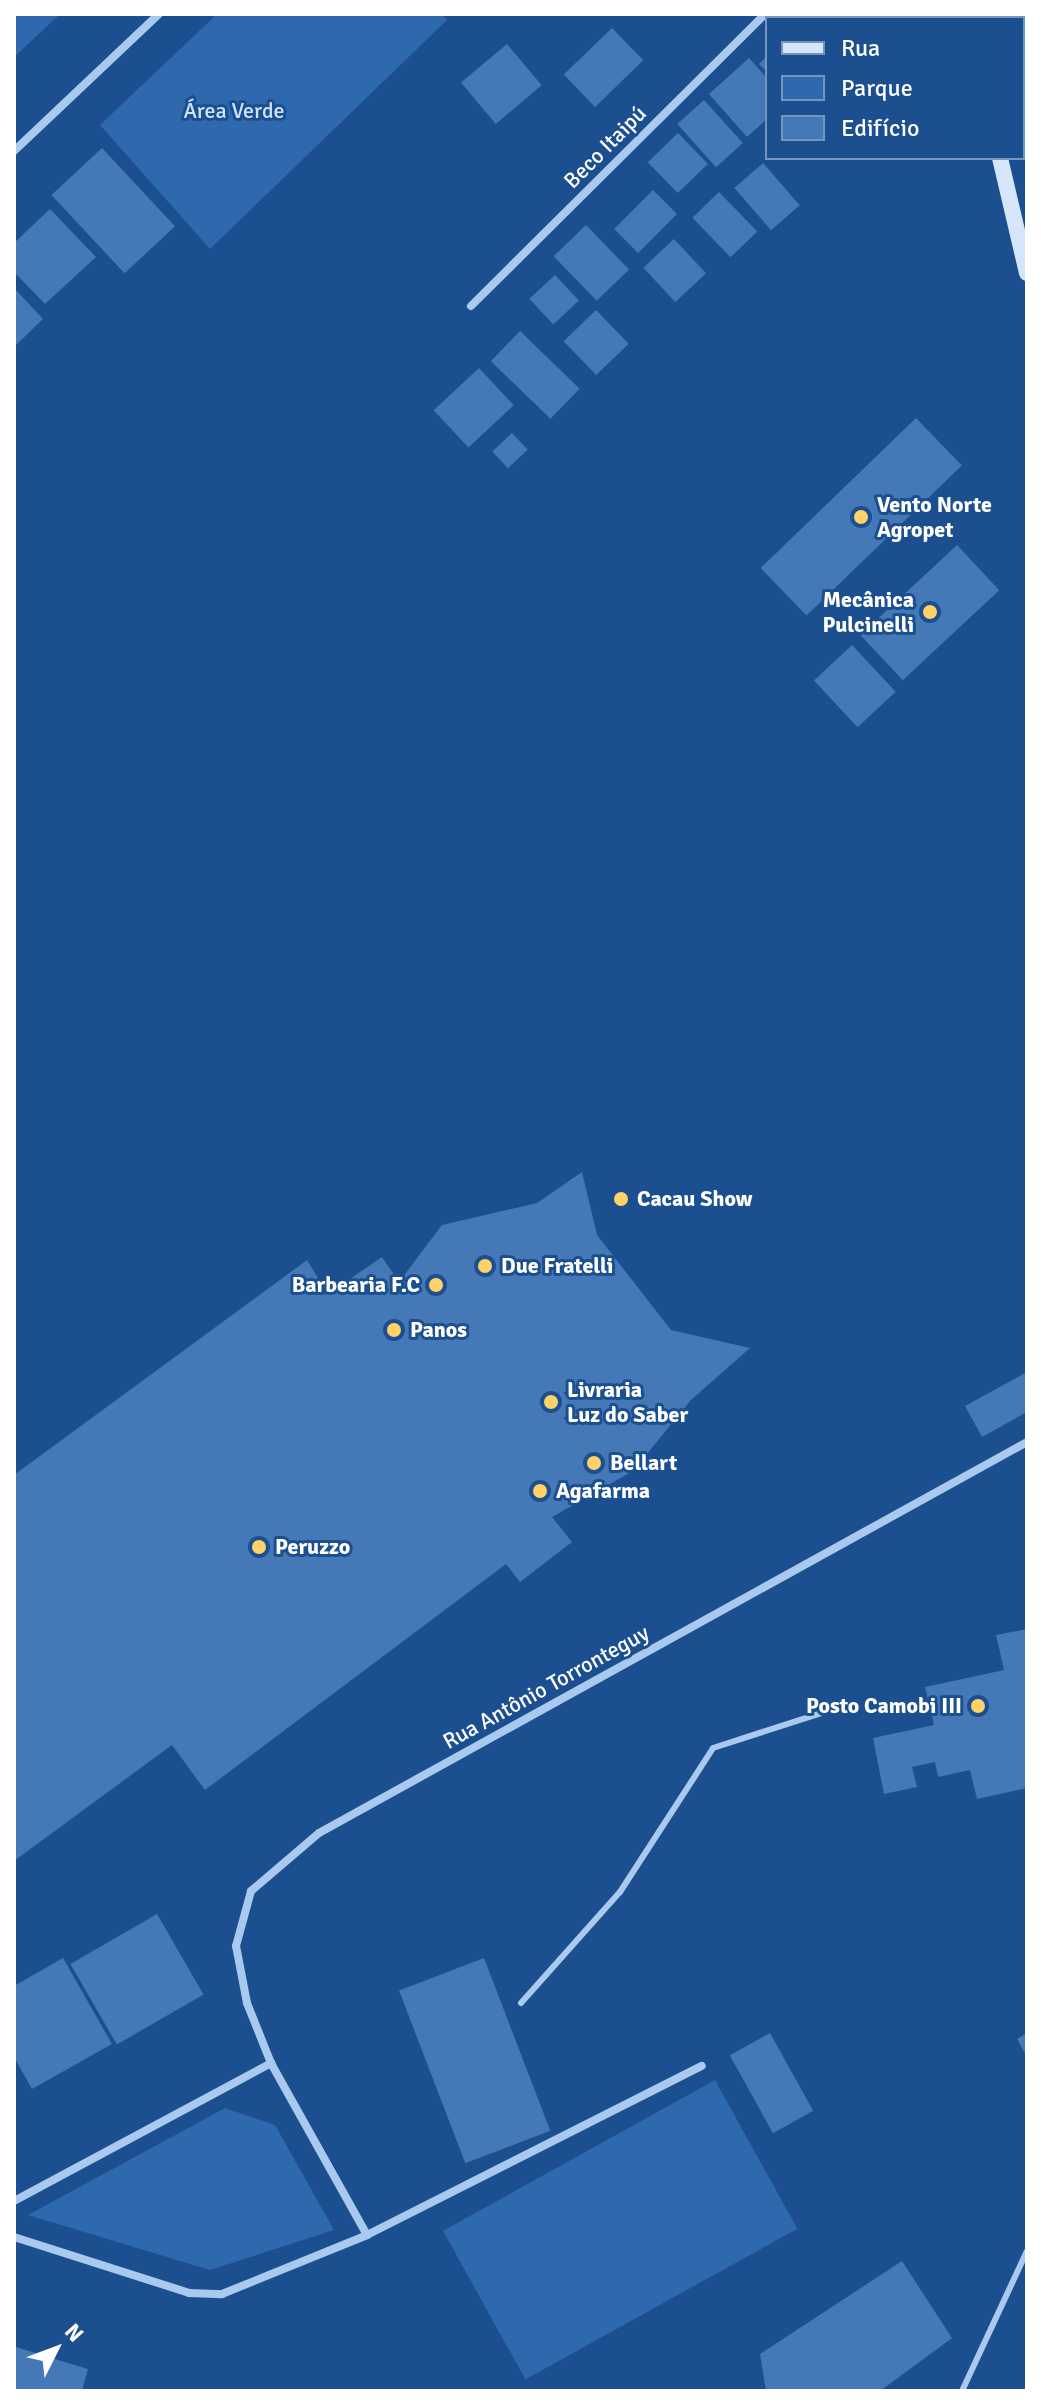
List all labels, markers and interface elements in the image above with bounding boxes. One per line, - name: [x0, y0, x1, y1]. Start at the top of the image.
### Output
- legend: [765, 16, 1025, 160]
- text: Rua: [841, 33, 880, 63]
- text: Parque: [841, 73, 913, 103]
- park label: Área Verde: [183, 98, 285, 124]
- street label: Beco Itaipú: [558, 100, 652, 194]
- text: Edifício: [841, 113, 919, 143]
- place label: Vento Norte Agropet: [877, 491, 992, 542]
- marker: Vento Norte Agropet: [852, 508, 870, 526]
- place label: Mecânica Pulcinelli: [823, 586, 914, 638]
- marker: Mecânica Pulcinelli: [921, 603, 939, 621]
- place label: Cacau Show: [637, 1186, 752, 1212]
- marker: Cacau Show: [612, 1190, 630, 1208]
- place label: Due Fratelli: [501, 1253, 613, 1279]
- marker: Due Fratelli: [476, 1257, 494, 1275]
- place label: Barbearia F.C: [292, 1272, 420, 1298]
- marker: Barbearia F.C: [427, 1276, 445, 1294]
- place label: Panos: [410, 1317, 467, 1343]
- marker: Panos: [385, 1321, 403, 1339]
- place label: Livraria Luz do Saber: [567, 1376, 688, 1428]
- marker: Livraria Luz do Saber: [542, 1393, 560, 1411]
- place label: Bellart: [610, 1450, 677, 1476]
- marker: Bellart: [585, 1454, 603, 1472]
- place label: Agafarma: [556, 1478, 650, 1504]
- marker: Agafarma: [531, 1482, 549, 1500]
- place label: Peruzzo: [275, 1534, 350, 1560]
- marker: Peruzzo: [250, 1538, 268, 1556]
- street label: Rua Antônio Torronteguy: [438, 1619, 654, 1755]
- place label: Posto Camobi III: [806, 1693, 962, 1719]
- marker: Posto Camobi III: [969, 1697, 987, 1715]
- north arrow: [16, 2309, 96, 2389]
- text: N: [59, 2318, 89, 2347]

